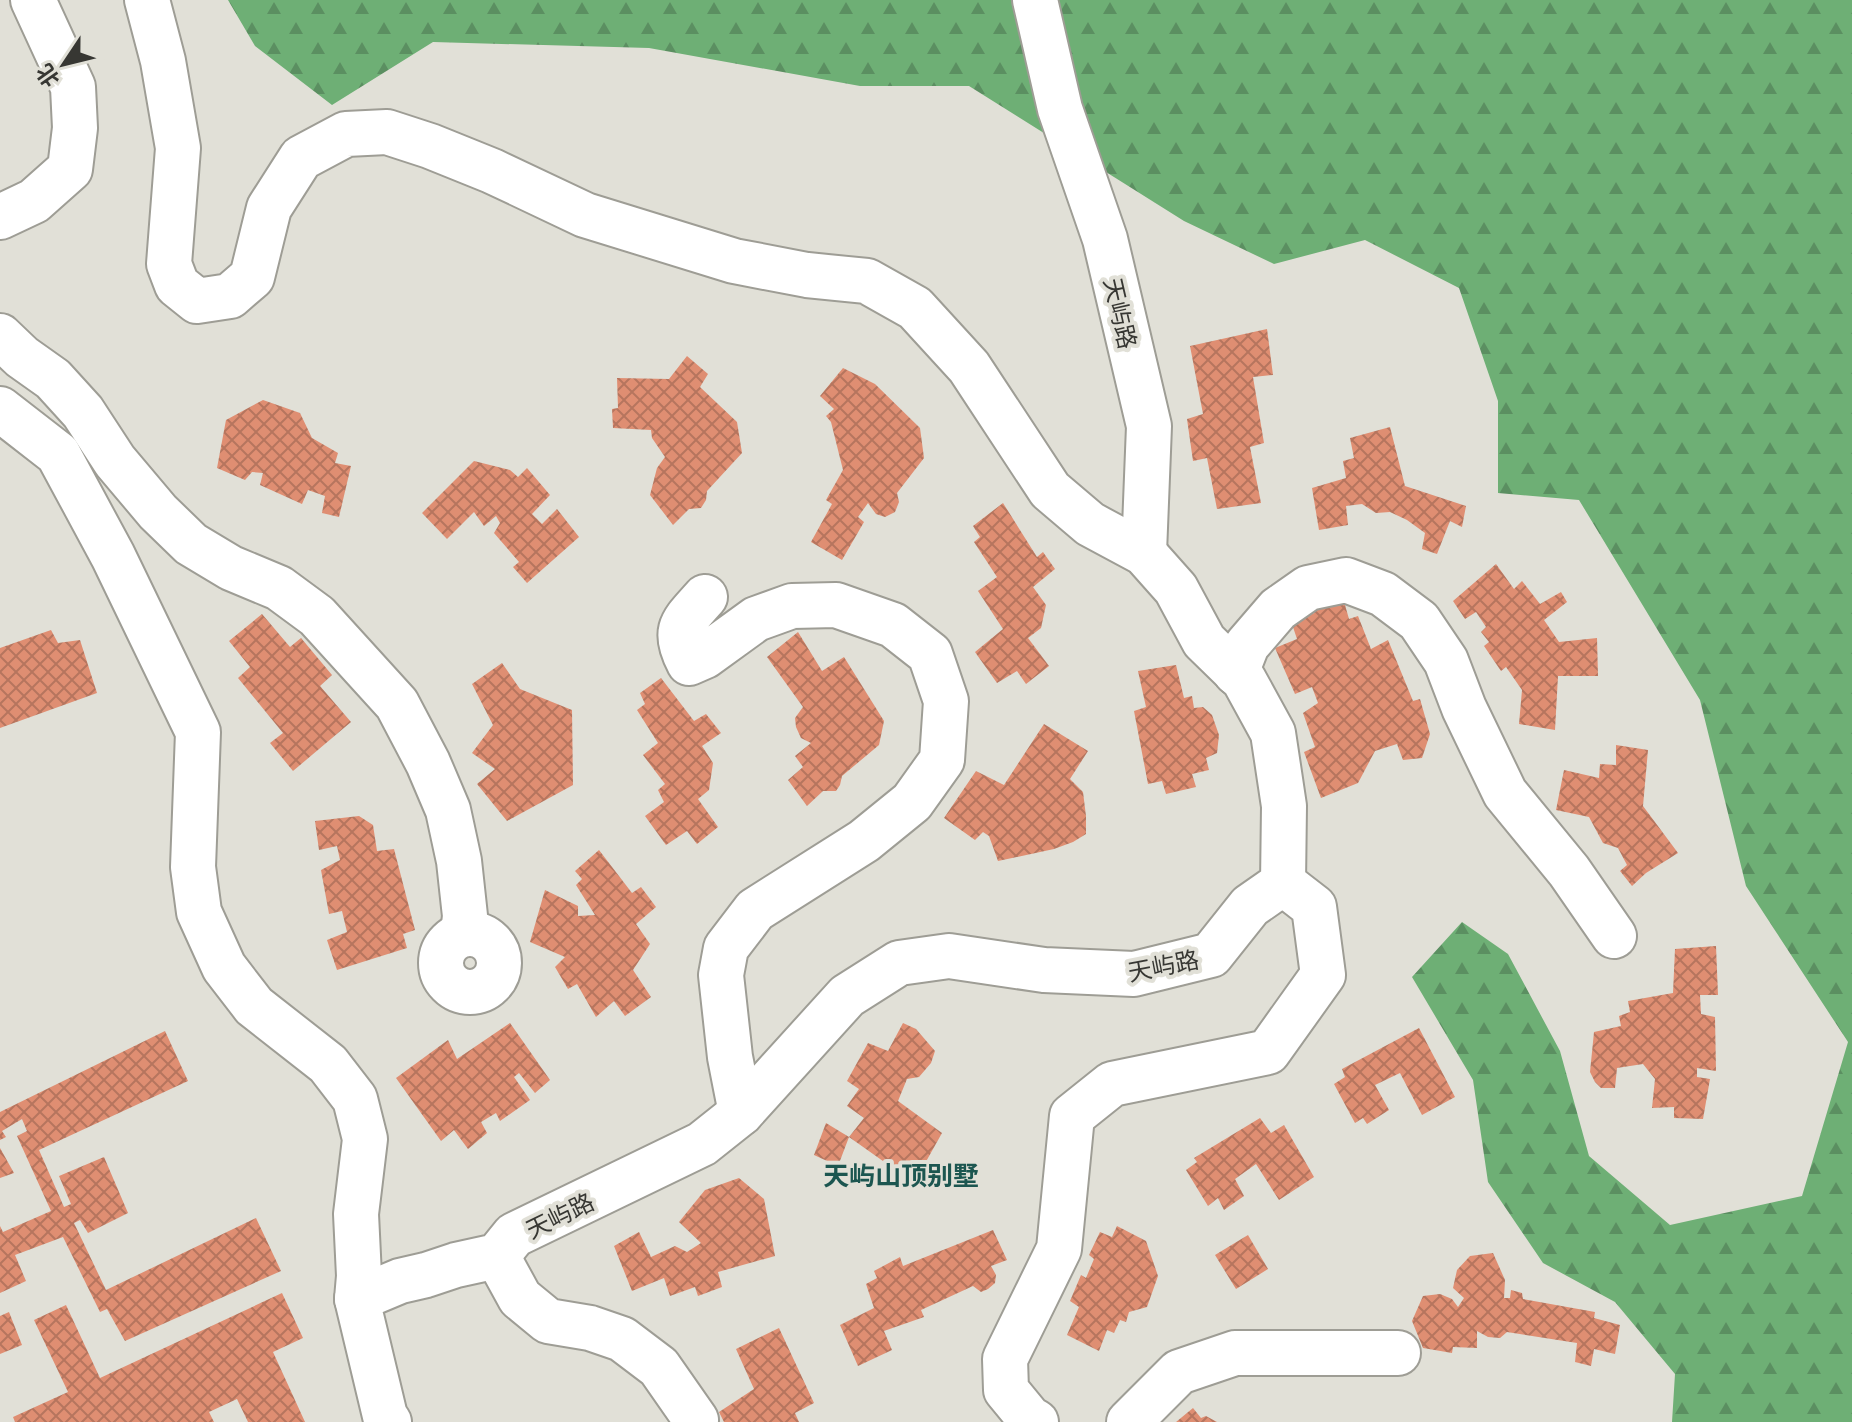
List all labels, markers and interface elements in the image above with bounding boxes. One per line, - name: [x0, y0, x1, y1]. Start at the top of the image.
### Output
- north arrow: [24, 24, 104, 104]
- text: 北: [27, 58, 65, 95]
- street label: 天屿路: [1097, 274, 1147, 352]
- street label: 天屿路: [1124, 940, 1202, 988]
- district label: 天屿山顶别墅: [823, 1155, 979, 1192]
- street label: 天屿路: [519, 1182, 599, 1246]

